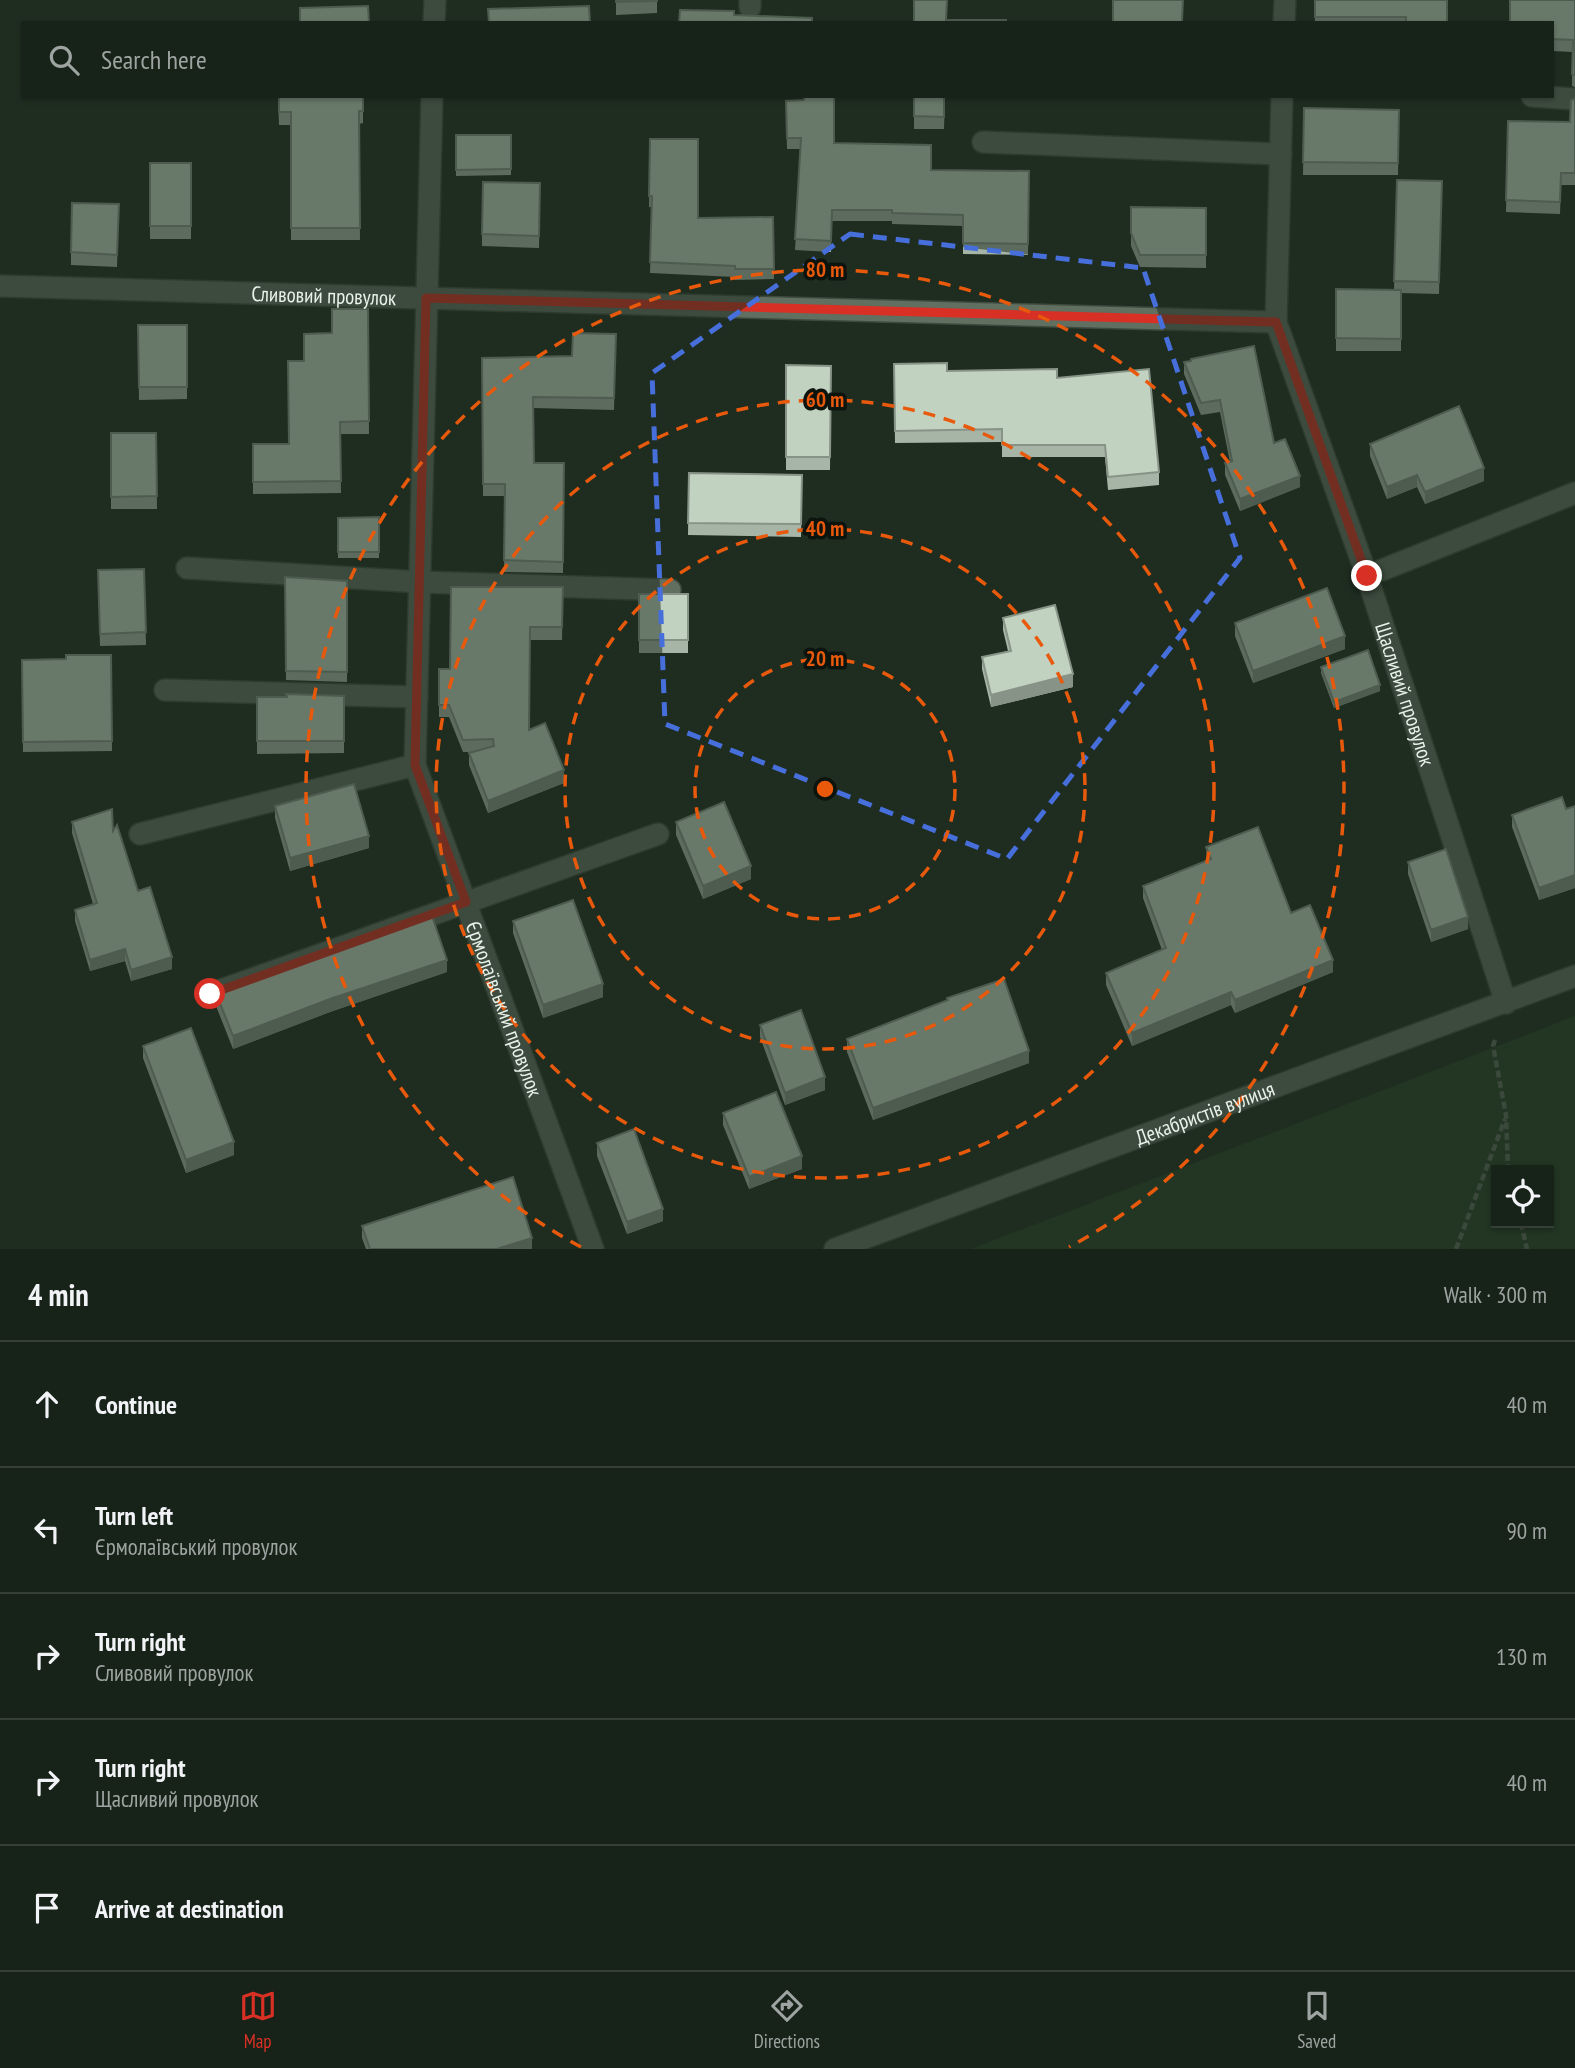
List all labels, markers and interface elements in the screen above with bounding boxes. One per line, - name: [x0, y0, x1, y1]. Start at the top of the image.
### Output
- search box: [21, 21, 1554, 98]
- icon: search: [45, 41, 83, 79]
- text: Search here: [101, 43, 207, 76]
- text: 80 m: [806, 256, 844, 283]
- street label: Сливовий провулок: [251, 280, 397, 311]
- text: 60 m: [806, 386, 844, 413]
- text: 40 m: [806, 515, 844, 542]
- route end: [1351, 560, 1382, 591]
- street label: Щасливий провулок: [1369, 619, 1441, 769]
- text: 20 m: [806, 645, 844, 672]
- centre of rings: [813, 777, 837, 801]
- street label: Єрмолаївський провулок: [460, 917, 549, 1100]
- route start: [194, 978, 225, 1009]
- street label: Декабристів вулиця: [1131, 1075, 1278, 1151]
- map controls: [1491, 1165, 1554, 1228]
- button: locate: [1491, 1165, 1554, 1228]
- text: 4 min: [28, 1275, 89, 1314]
- text: Walk · 300 m: [1444, 1280, 1547, 1309]
- icon: ahead: [28, 1385, 66, 1423]
- text: Continue: [95, 1388, 177, 1421]
- text: 40 m: [1506, 1390, 1547, 1419]
- text: Turn left: [95, 1499, 173, 1532]
- icon: left: [28, 1511, 66, 1549]
- text: 90 m: [1506, 1516, 1547, 1545]
- text: Єрмолаївський провулок: [95, 1532, 297, 1561]
- text: Turn right: [95, 1625, 186, 1658]
- icon: right: [28, 1637, 66, 1675]
- text: 130 m: [1496, 1642, 1547, 1671]
- text: Сливовий провулок: [95, 1658, 253, 1687]
- text: Turn right: [95, 1751, 186, 1784]
- icon: right: [28, 1763, 66, 1801]
- text: 40 m: [1506, 1768, 1547, 1797]
- text: Щасливий провулок: [95, 1784, 259, 1813]
- icon: arrive: [28, 1889, 66, 1927]
- text: Arrive at destination: [95, 1892, 284, 1925]
- tab: Map: [239, 1987, 277, 2053]
- tab: Directions: [754, 1987, 820, 2053]
- tab: Saved: [1297, 1987, 1336, 2053]

